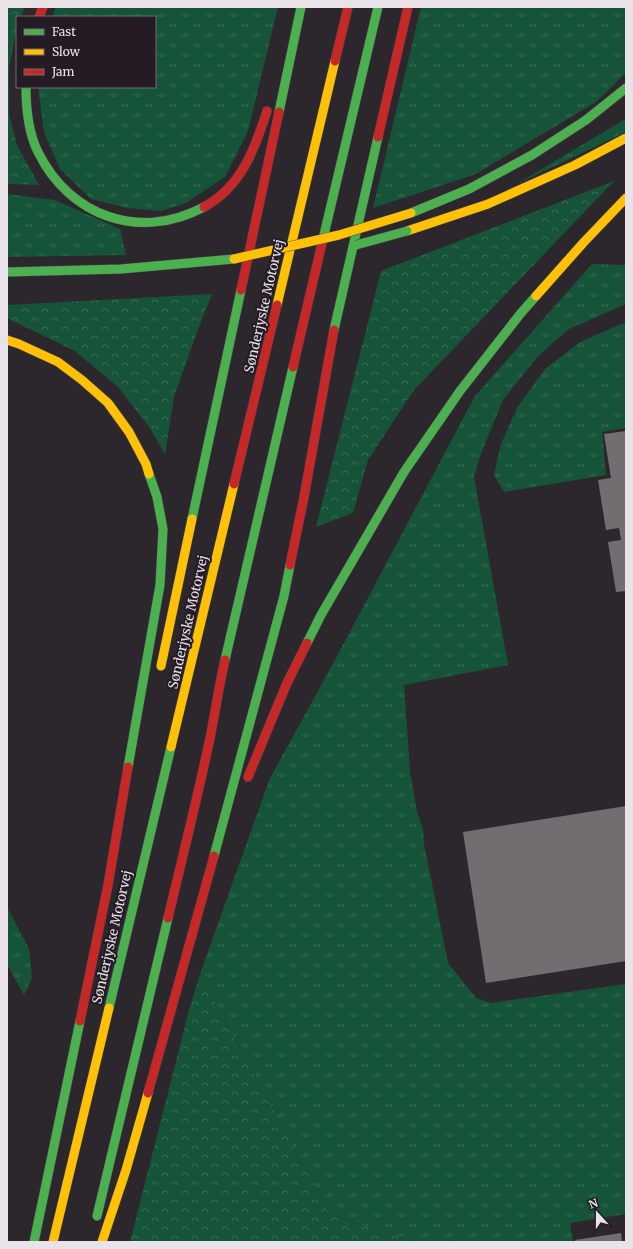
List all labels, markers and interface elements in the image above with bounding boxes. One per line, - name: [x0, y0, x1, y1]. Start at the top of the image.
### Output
- legend: [16, 16, 156, 88]
- text: Fast: [52, 24, 76, 39]
- text: Slow: [52, 44, 81, 59]
- text: Jam: [51, 64, 75, 79]
- street label: Sønderjyske Motorvej: [240, 237, 288, 375]
- street label: Sønderjyske Motorvej: [164, 553, 212, 691]
- street label: Sønderjyske Motorvej: [88, 868, 136, 1006]
- north arrow: [577, 1193, 617, 1233]
- text: N: [587, 1195, 600, 1212]

